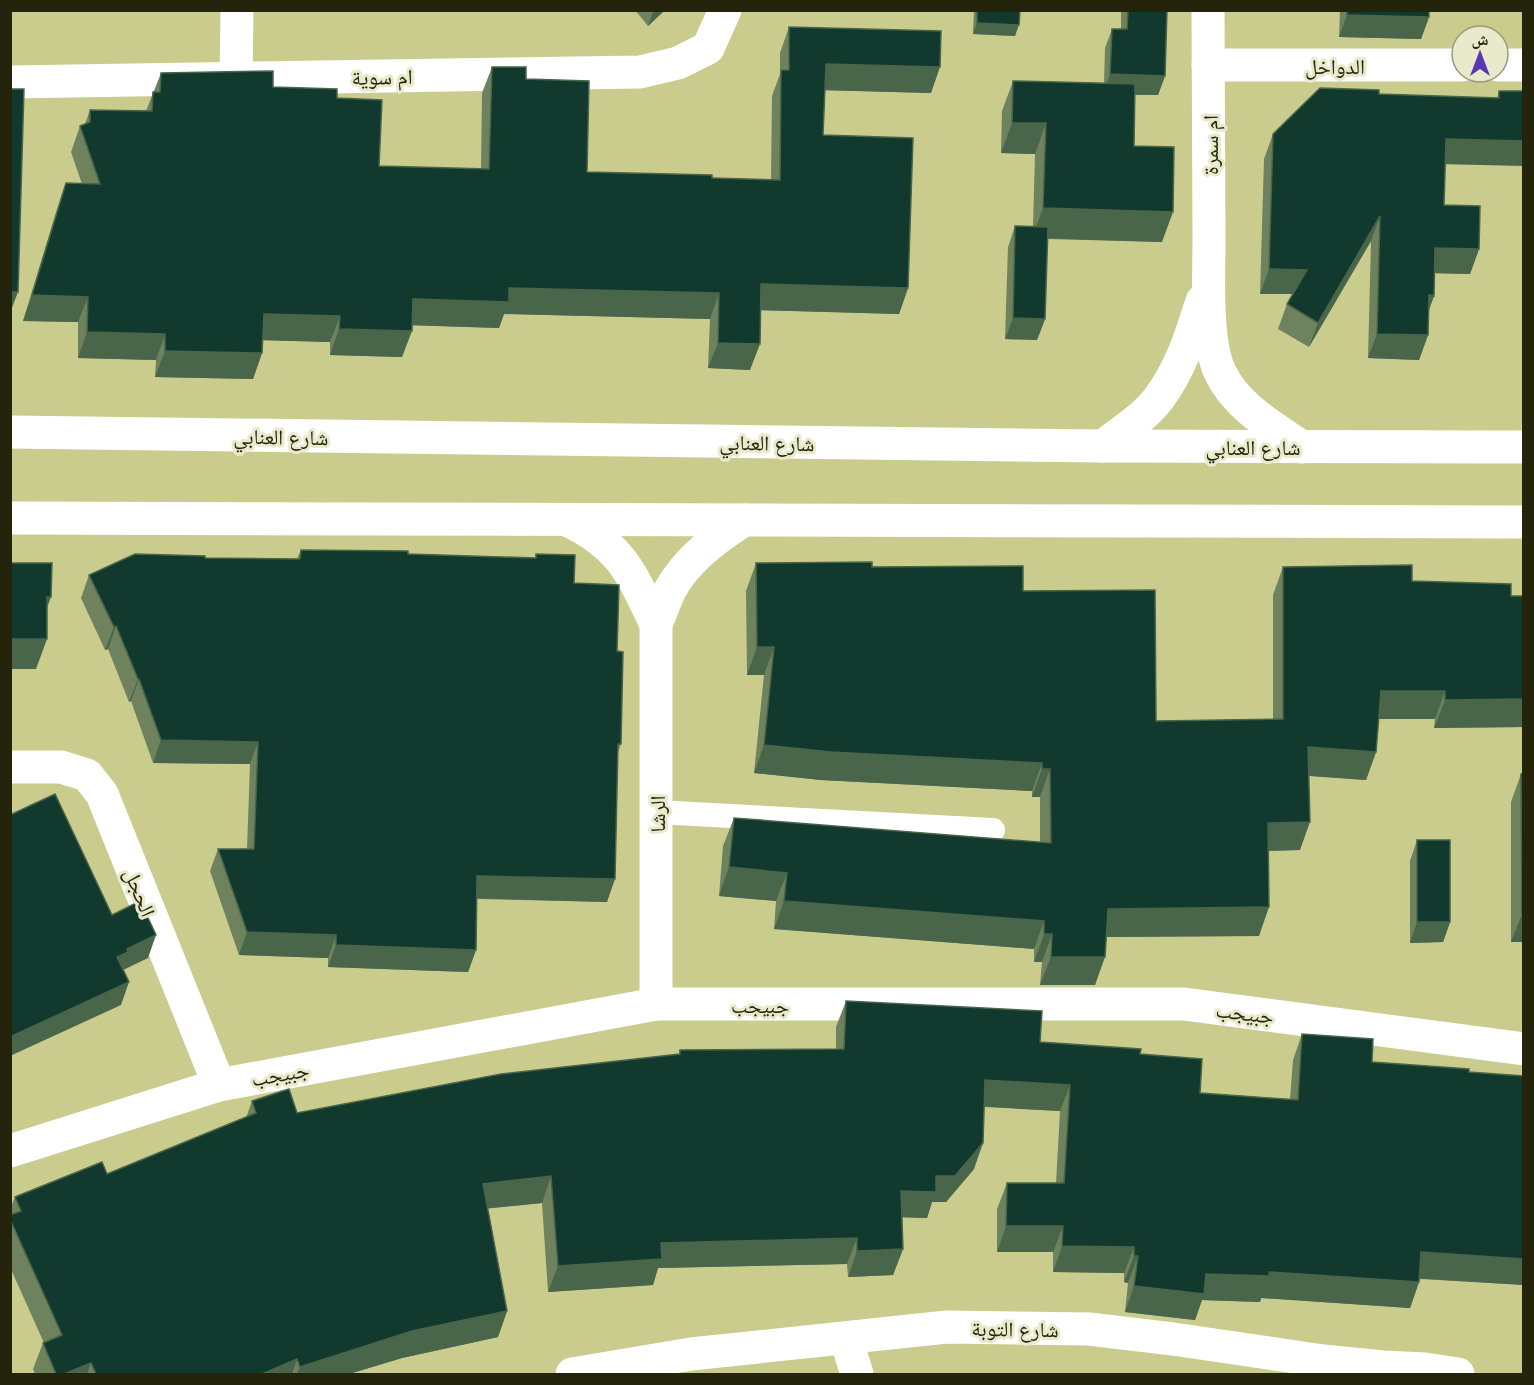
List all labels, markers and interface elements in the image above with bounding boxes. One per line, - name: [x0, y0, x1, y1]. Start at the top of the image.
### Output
- north arrow: [1450, 24, 1510, 84]
- text: ش: [1472, 29, 1489, 49]
- street label: الدواخل: [1305, 53, 1365, 80]
- street label: ام سوية: [351, 63, 413, 92]
- street label: ام سمرة: [1197, 115, 1225, 175]
- street label: شارع العنابي: [233, 423, 329, 455]
- street label: شارع العنابي: [719, 429, 815, 461]
- street label: شارع العنابي: [1205, 434, 1301, 464]
- street label: الرشا: [644, 795, 669, 833]
- street label: الحجل: [118, 864, 162, 921]
- street label: جبيجب: [731, 992, 789, 1017]
- street label: جبيجب: [1215, 996, 1275, 1029]
- street label: جبيجب: [249, 1056, 311, 1091]
- street label: شارع التوبة: [971, 1315, 1059, 1343]

